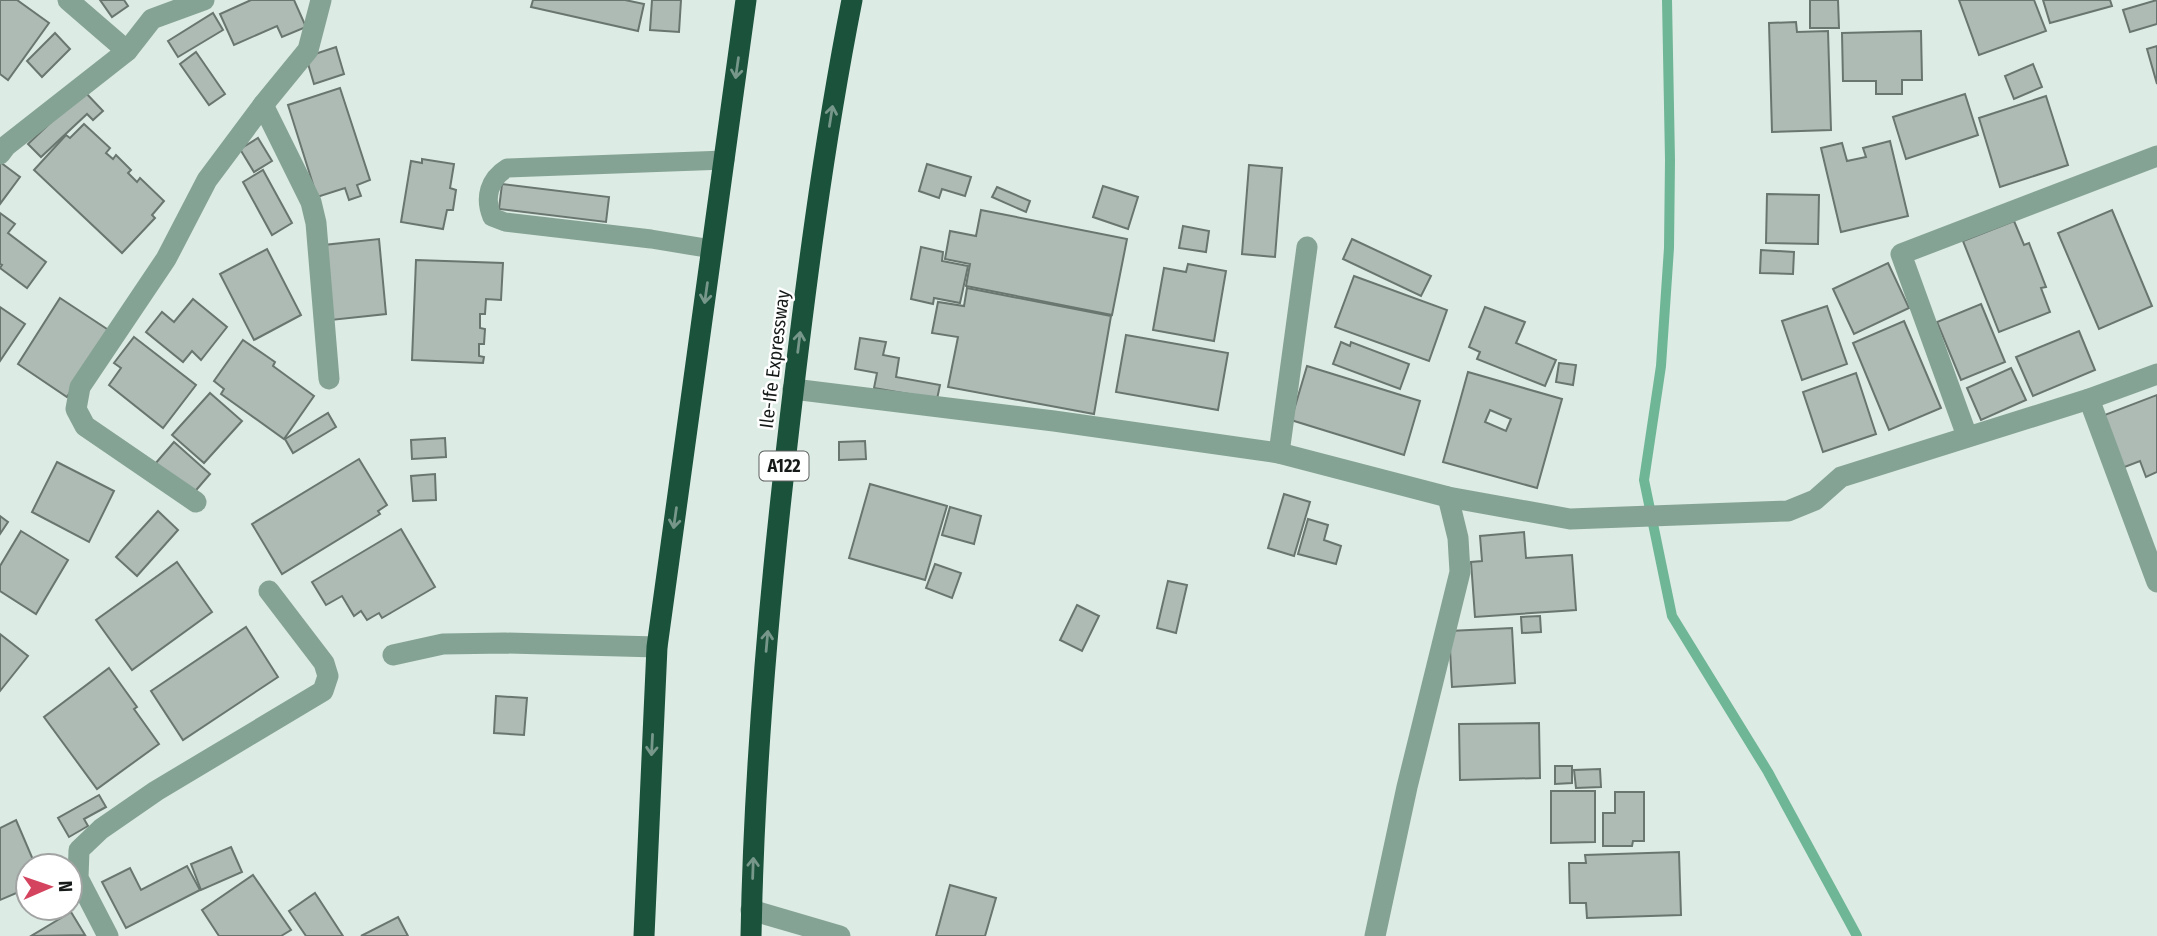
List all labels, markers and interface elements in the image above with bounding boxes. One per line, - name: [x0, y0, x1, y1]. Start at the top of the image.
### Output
- one-way arrow: [730, 56, 743, 79]
- one-way arrow: [825, 105, 838, 128]
- one-way arrow: [699, 281, 712, 304]
- street label: Ile-Ife Expressway: [755, 288, 794, 430]
- one-way arrow: [793, 331, 806, 353]
- road number: A122: [760, 452, 808, 480]
- one-way arrow: [668, 507, 681, 529]
- one-way arrow: [761, 630, 774, 653]
- one-way arrow: [645, 733, 658, 755]
- north arrow: [14, 852, 84, 922]
- one-way arrow: [747, 857, 760, 880]
- text: N: [54, 880, 77, 893]

